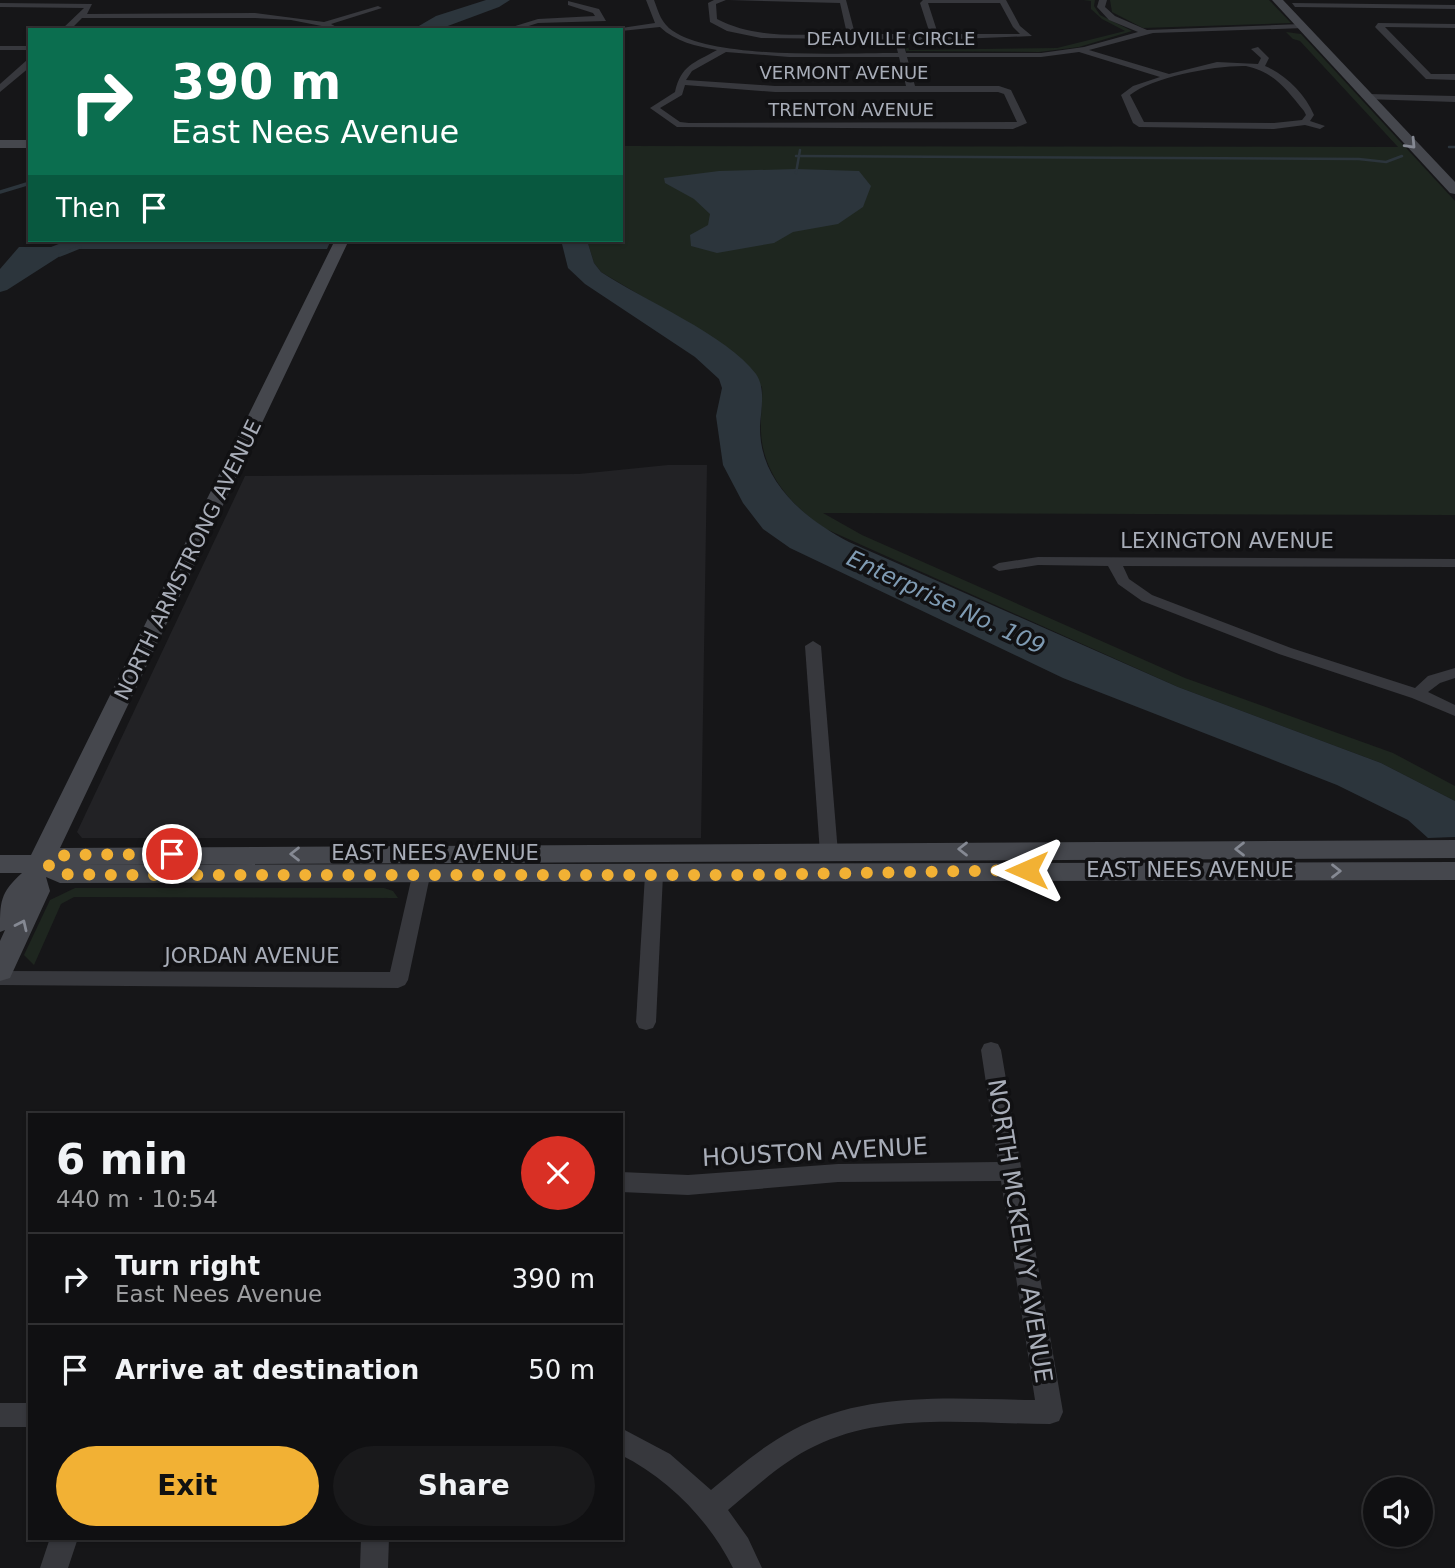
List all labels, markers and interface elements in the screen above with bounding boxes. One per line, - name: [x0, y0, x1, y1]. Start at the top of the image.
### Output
- street label: DEAUVILLE CIRCLE: [807, 28, 975, 49]
- text: 390 m: [171, 54, 341, 111]
- icon: right: [56, 56, 147, 147]
- street label: VERMONT AVENUE: [760, 62, 928, 83]
- street label: TRENTON AVENUE: [767, 99, 934, 120]
- text: East Nees Avenue: [171, 113, 459, 151]
- one-way arrow: [1403, 136, 1416, 149]
- icon: arrive: [135, 189, 173, 227]
- text: Then: [56, 193, 121, 223]
- street label: NORTH ARMSTRONG AVENUE: [110, 416, 266, 704]
- street label: LEXINGTON AVENUE: [1120, 529, 1334, 553]
- water label: Enterprise No. 109: [843, 545, 1049, 659]
- pin: [142, 824, 202, 884]
- position arrow: [990, 833, 1064, 907]
- icon: arrive: [153, 835, 191, 873]
- street label: EAST NEES AVENUE: [331, 841, 539, 865]
- one-way arrow: [1234, 841, 1245, 857]
- one-way arrow: [958, 842, 969, 857]
- one-way arrow: [289, 846, 300, 862]
- street label: EAST NEES AVENUE: [1086, 858, 1294, 882]
- one-way arrow: [1332, 863, 1342, 879]
- one-way arrow: [13, 920, 27, 932]
- street label: JORDAN AVENUE: [163, 944, 339, 968]
- street label: NORTH MCKELVY AVENUE: [982, 1077, 1058, 1385]
- street label: HOUSTON AVENUE: [701, 1132, 929, 1172]
- text: 6 min: [56, 1135, 188, 1184]
- button: close: [521, 1136, 595, 1210]
- text: 440 m · 10:54: [56, 1186, 218, 1212]
- text: Turn right: [115, 1251, 260, 1281]
- icon: right: [56, 1260, 94, 1298]
- text: 390 m: [512, 1264, 595, 1294]
- text: East Nees Avenue: [115, 1281, 322, 1307]
- icon: arrive: [56, 1351, 94, 1389]
- text: Arrive at destination: [115, 1355, 419, 1385]
- text: 50 m: [528, 1355, 595, 1385]
- button: Exit: [56, 1446, 319, 1526]
- button: Share: [333, 1446, 595, 1526]
- map controls: [1363, 1477, 1433, 1547]
- button: sound: [1363, 1477, 1433, 1547]

